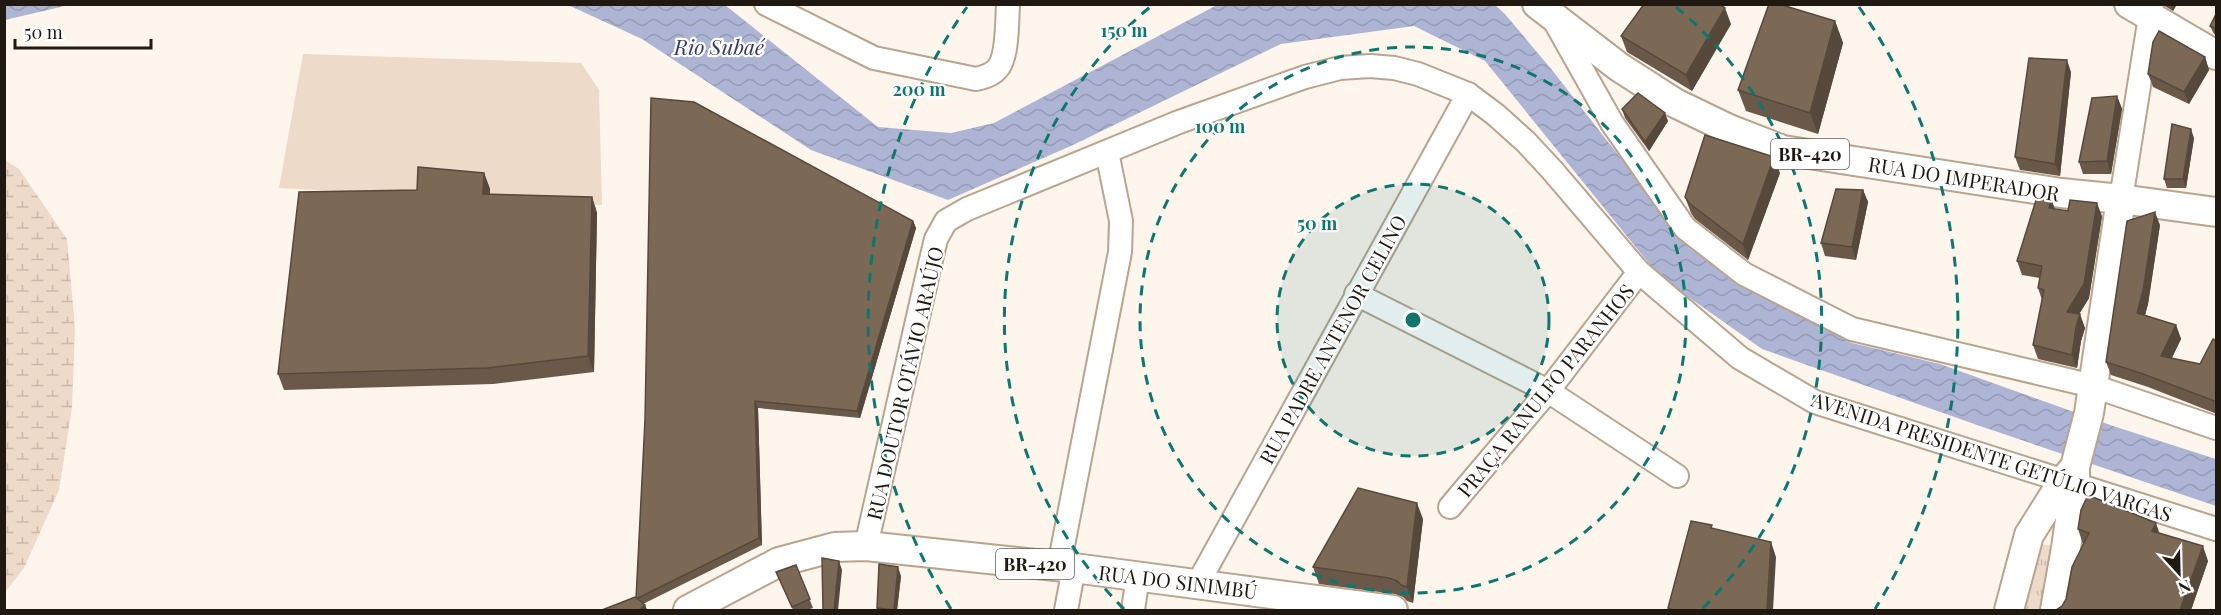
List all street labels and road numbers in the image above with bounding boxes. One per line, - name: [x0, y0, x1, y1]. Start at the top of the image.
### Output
- road number: BR-420: [1771, 139, 1849, 169]
- street label: RUA DO IMPERADOR: [1867, 150, 2062, 207]
- street label: RUA PADRE ANTENOR CELINO: [1252, 210, 1412, 468]
- street label: RUA DOUTOR OTÁVIO ARAÚJO: [859, 244, 949, 522]
- street label: PRAÇA RANULFO PARANHOS: [1450, 278, 1640, 502]
- street label: AVENIDA PRESIDENTE GETÚLIO VARGAS: [1807, 385, 2176, 527]
- road number: BR-420: [996, 549, 1074, 579]
- street label: RUA DO SINIMBÚ: [1097, 558, 1259, 604]

